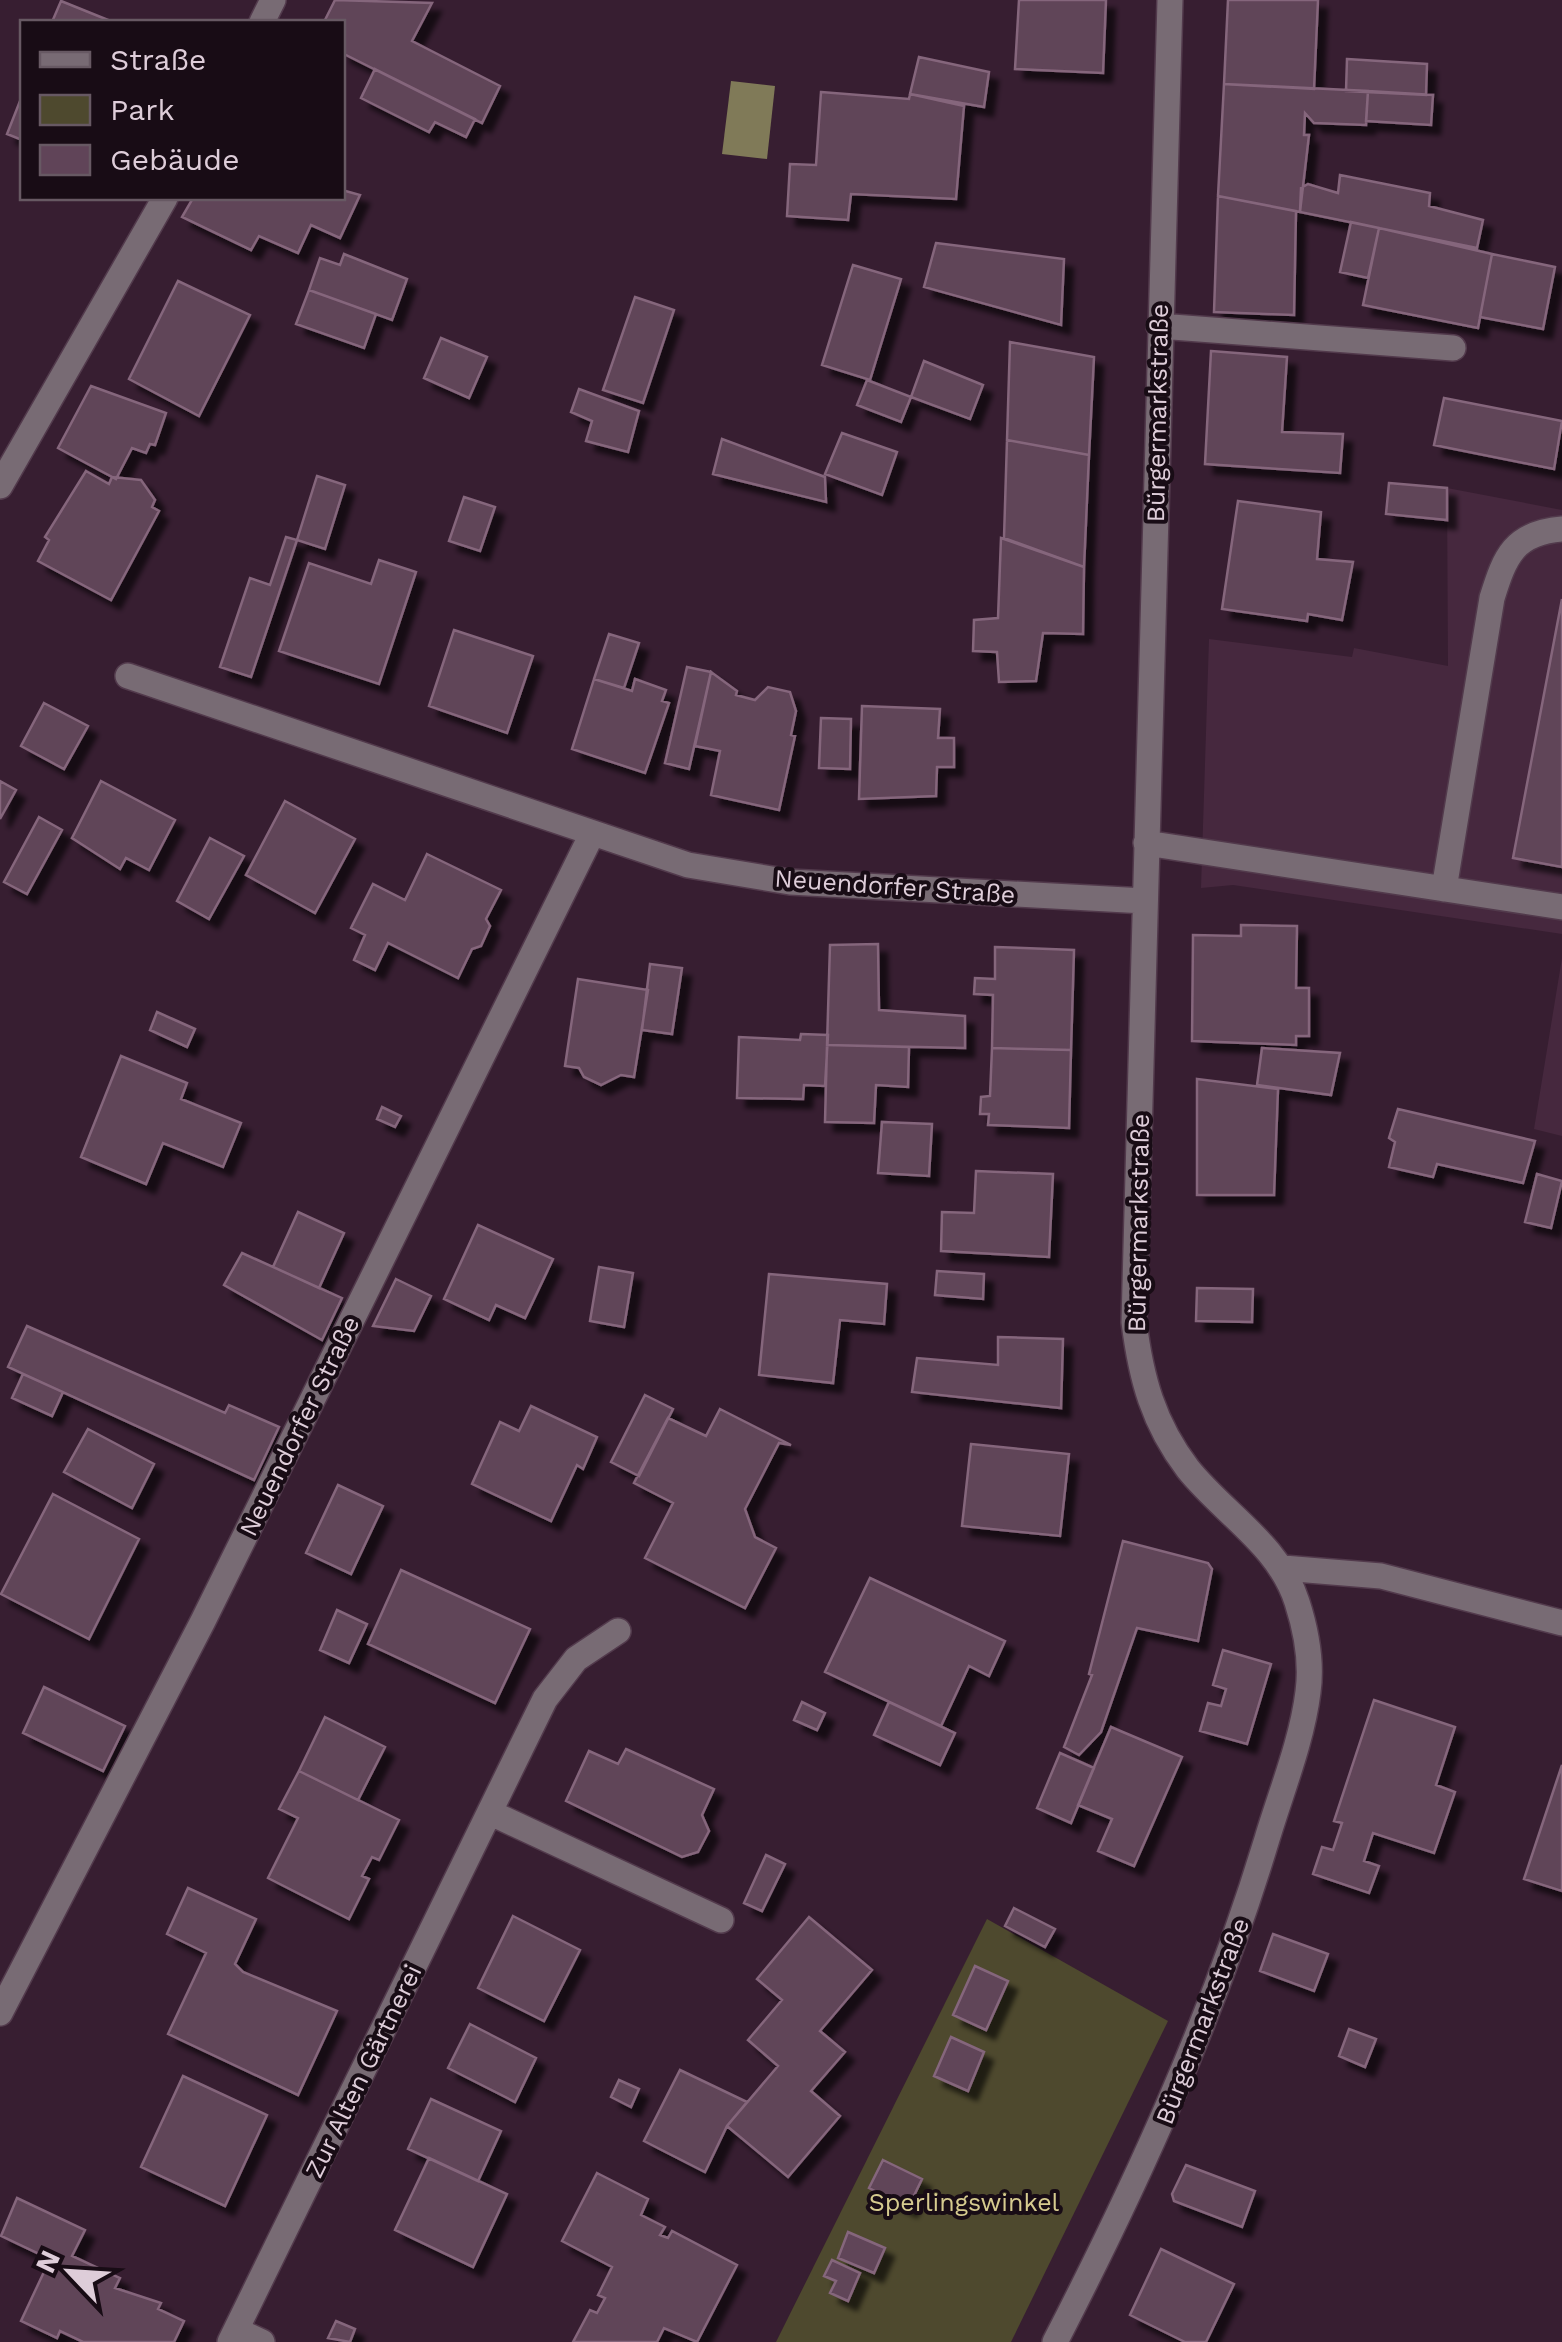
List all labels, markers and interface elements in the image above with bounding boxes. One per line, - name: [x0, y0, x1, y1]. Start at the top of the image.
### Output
- legend: [20, 20, 345, 200]
- text: Straße: [110, 42, 206, 77]
- text: Park: [110, 92, 175, 127]
- text: Gebäude: [110, 142, 239, 177]
- street label: Bürgermarkstraße: [1141, 303, 1174, 523]
- street label: Neuendorfer Straße: [774, 864, 1016, 909]
- street label: Bürgermarkstraße: [1122, 1113, 1155, 1333]
- street label: Neuendorfer Straße: [234, 1311, 365, 1541]
- street label: Bürgermarkstraße: [1150, 1914, 1255, 2129]
- street label: Zur Alten Gärtnerei: [299, 1960, 428, 2182]
- park label: Sperlingswinkel: [869, 2188, 1060, 2217]
- north arrow: [20, 2222, 120, 2322]
- text: N: [28, 2245, 67, 2278]

